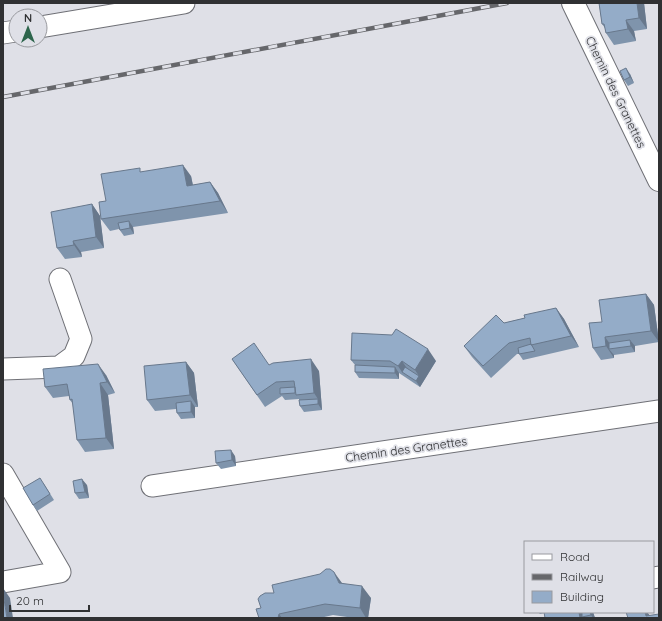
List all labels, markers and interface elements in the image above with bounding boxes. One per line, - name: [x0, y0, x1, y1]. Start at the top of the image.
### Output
- north arrow: [8, 8, 48, 48]
- text: N: [24, 11, 32, 25]
- street label: Chemin des Granettes: [582, 34, 650, 151]
- street label: Chemin des Granettes: [344, 433, 468, 465]
- legend: [524, 541, 654, 613]
- text: Road: [560, 549, 590, 564]
- text: Railway: [560, 569, 604, 584]
- scale bar: [10, 587, 89, 613]
- text: Building: [560, 589, 604, 604]
- text: 20 m: [16, 593, 44, 608]

